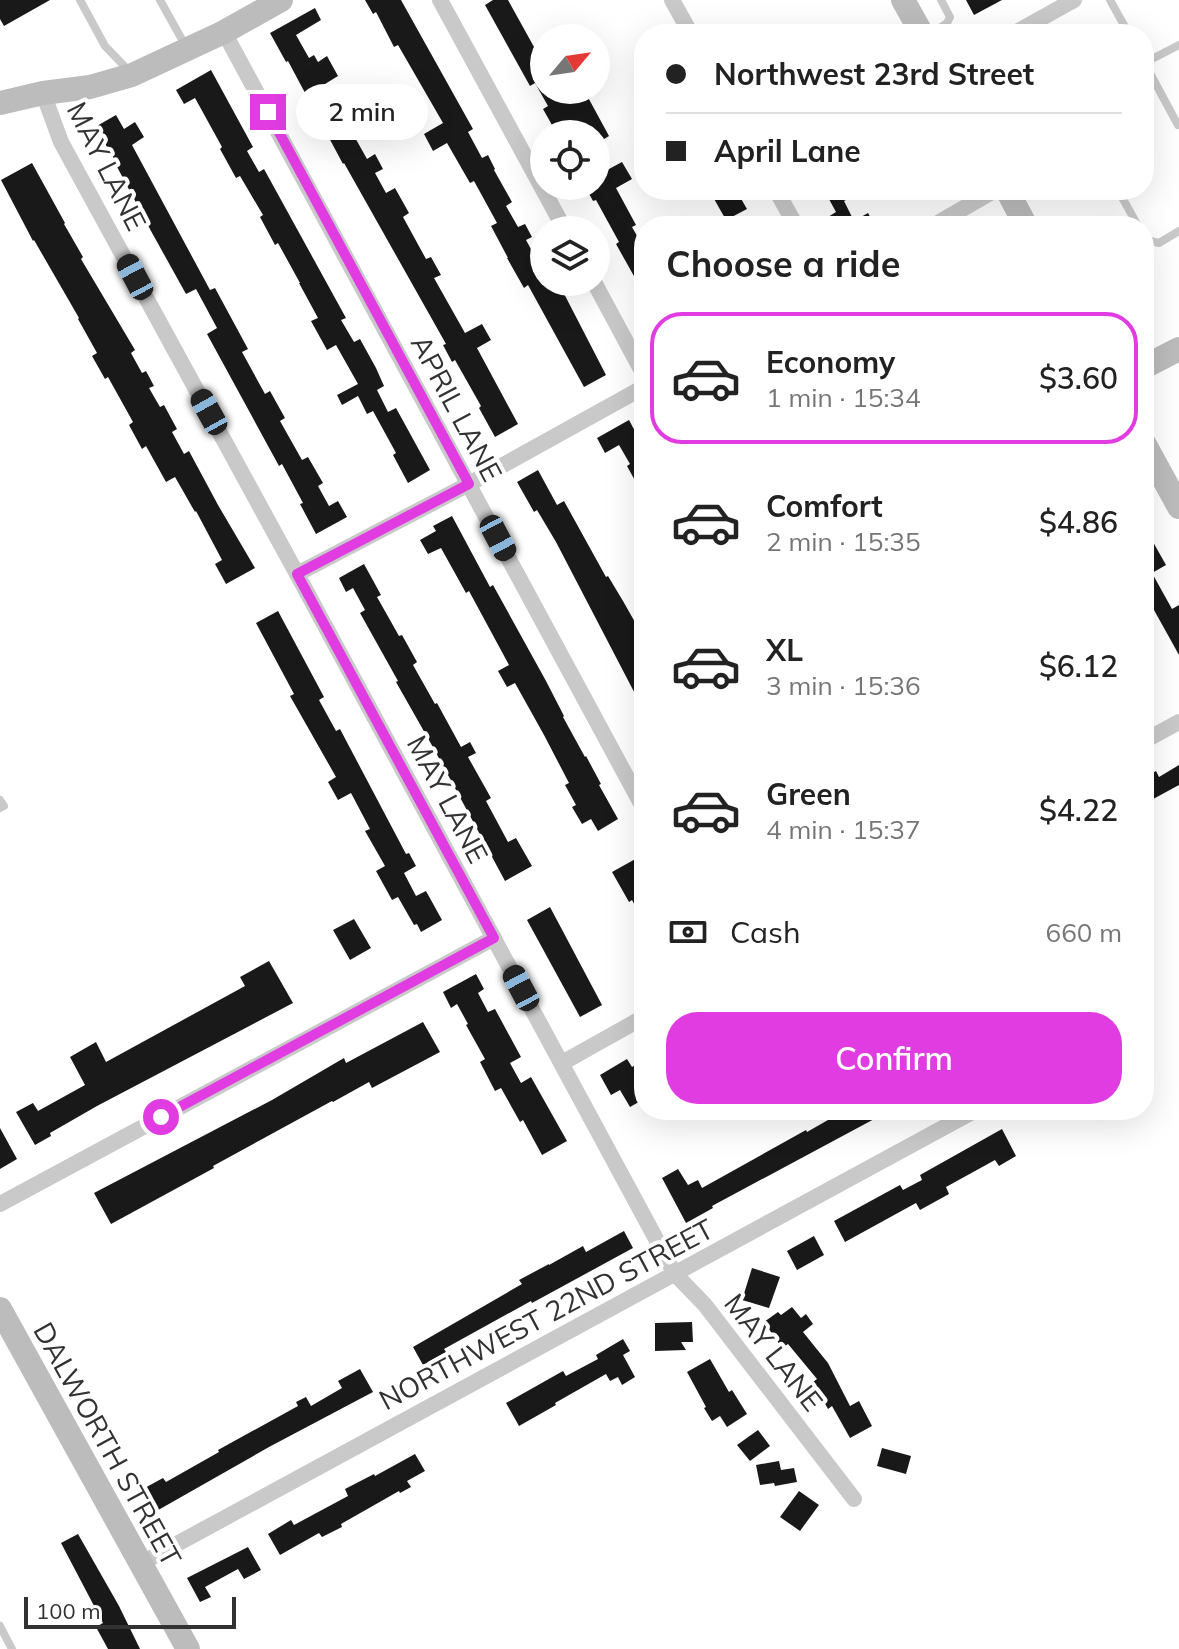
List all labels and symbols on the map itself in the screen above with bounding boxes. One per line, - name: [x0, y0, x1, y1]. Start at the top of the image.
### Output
- north arrow: [530, 24, 610, 104]
- callout: 2 min: [296, 84, 428, 140]
- route end: [250, 94, 286, 130]
- street label: MAY LANE: [60, 96, 154, 236]
- car: [113, 250, 157, 304]
- street label: APRIL LANE: [404, 329, 510, 487]
- car: [187, 385, 231, 439]
- car: [476, 511, 520, 565]
- street label: MAY LANE: [400, 729, 496, 869]
- car: [499, 961, 543, 1015]
- route start: [143, 1099, 179, 1135]
- street label: NORTHWEST 22ND STREET: [373, 1211, 719, 1417]
- street label: MAY LANE: [717, 1286, 831, 1418]
- street label: DALWORTH STREET: [26, 1316, 190, 1572]
- scale bar: [24, 1593, 236, 1629]

